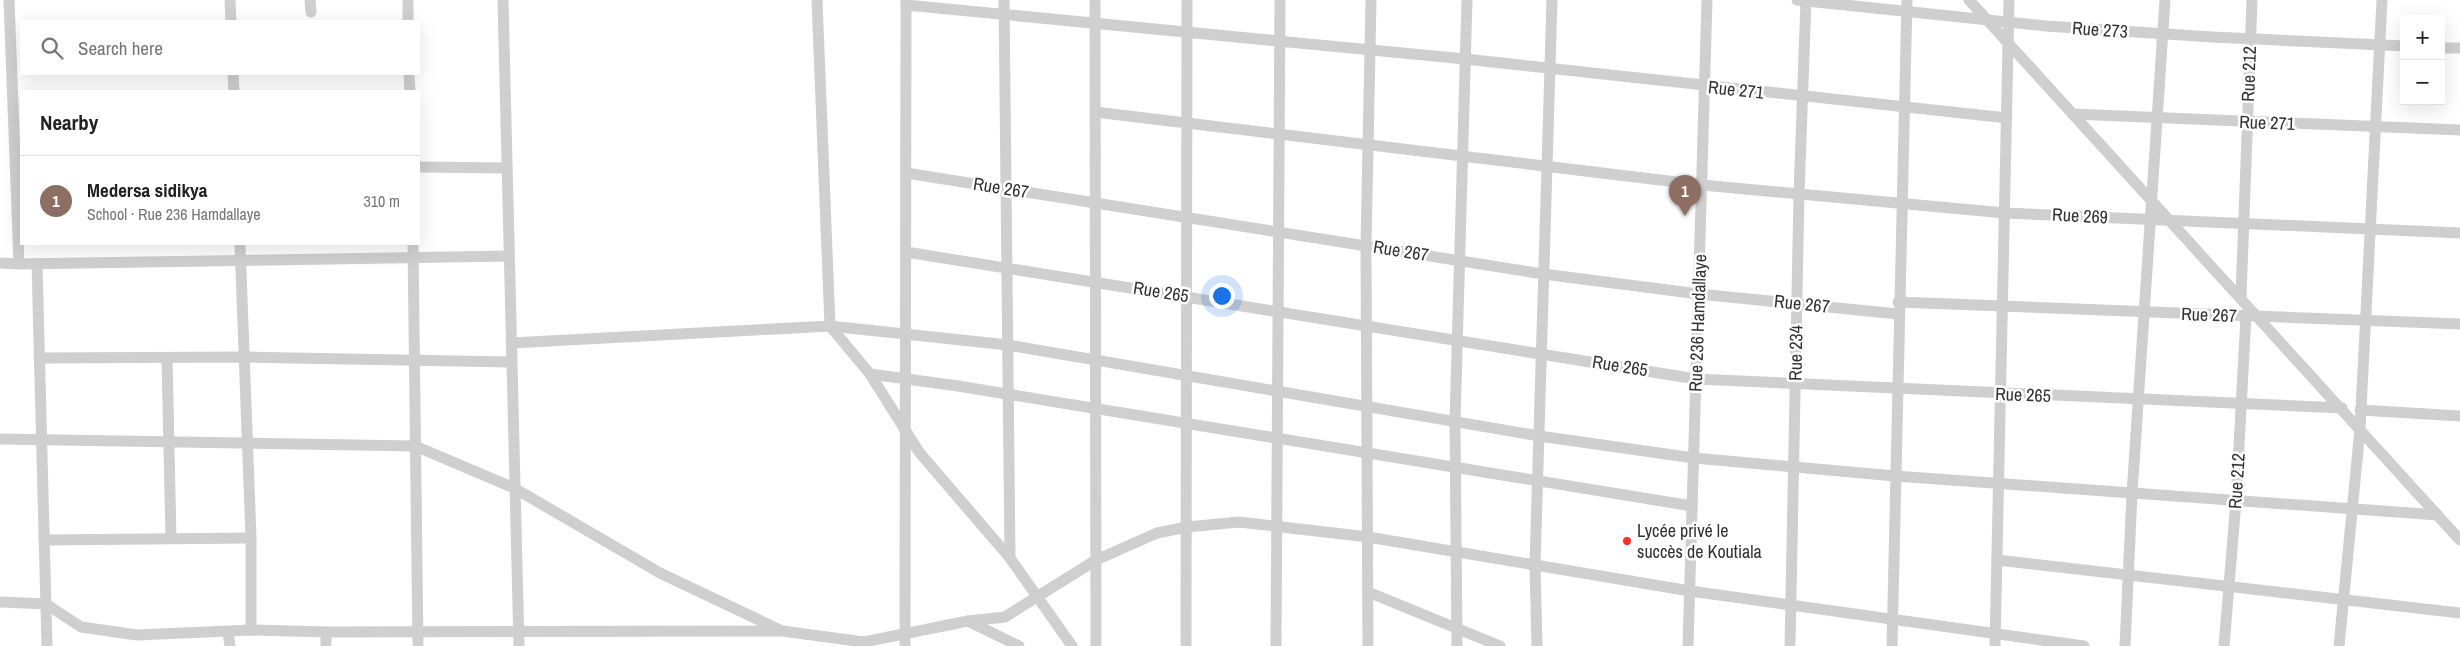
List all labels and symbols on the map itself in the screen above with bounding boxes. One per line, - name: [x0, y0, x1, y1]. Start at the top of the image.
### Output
- street label: Rue 273: [2071, 15, 2129, 44]
- street label: Rue 212: [2235, 46, 2262, 102]
- street label: Rue 271: [1707, 74, 1766, 105]
- street label: Rue 271: [2239, 109, 2296, 136]
- street label: Rue 267: [972, 171, 1031, 204]
- pin: 1: [1669, 175, 1701, 216]
- street label: Rue 269: [2052, 202, 2109, 229]
- street label: Rue 267: [1372, 234, 1431, 267]
- street label: Rue 236 Hamdallaye: [1683, 254, 1712, 392]
- street label: Rue 265: [1132, 275, 1191, 308]
- your location: [1209, 283, 1235, 309]
- street label: Rue 267: [1773, 288, 1831, 319]
- street label: Rue 267: [2181, 301, 2237, 328]
- street label: Rue 234: [1783, 325, 1808, 381]
- street label: Rue 265: [1591, 349, 1650, 382]
- street label: Rue 265: [1995, 381, 2051, 408]
- street label: Rue 212: [2222, 452, 2251, 510]
- place label: Lycée privé le succès de Koutiala: [1637, 518, 1762, 564]
- marker: Lycée privé le succès de Koutiala: [1621, 535, 1633, 547]

